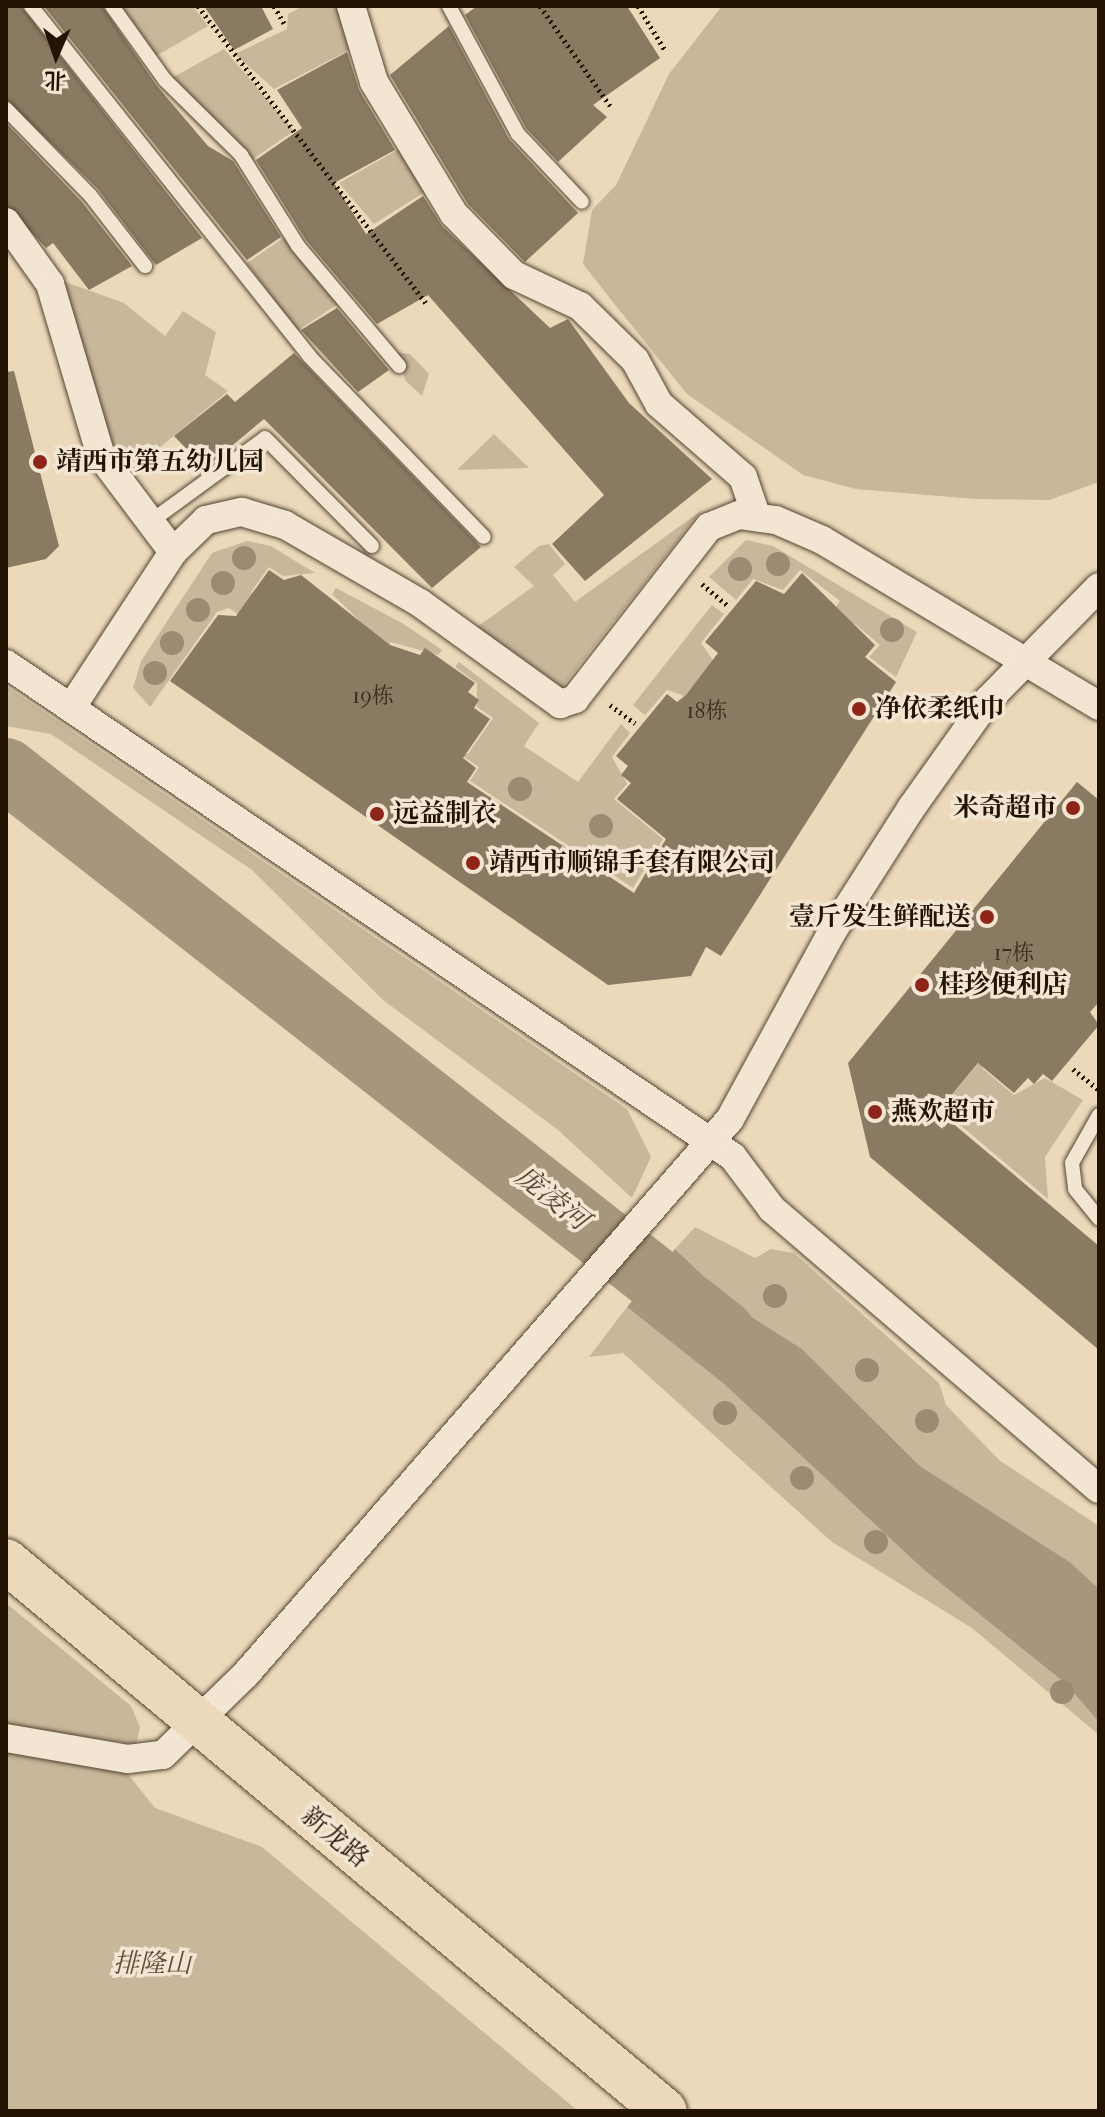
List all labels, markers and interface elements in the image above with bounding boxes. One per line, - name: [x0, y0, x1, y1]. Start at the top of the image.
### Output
- north arrow: [16, 16, 96, 96]
- text: 北: [44, 67, 67, 93]
- place label: 靖西市第五幼儿园: [56, 446, 264, 478]
- marker: 靖西市第五幼儿园: [31, 453, 49, 471]
- house number: 19栋: [352, 684, 394, 710]
- place label: 净依柔纸巾: [875, 693, 1005, 725]
- house number: 18栋: [687, 699, 727, 725]
- marker: 净依柔纸巾: [850, 700, 868, 718]
- place label: 米奇超市: [953, 792, 1057, 824]
- place label: 远益制衣: [393, 798, 497, 830]
- marker: 米奇超市: [1064, 799, 1082, 817]
- marker: 远益制衣: [368, 805, 386, 823]
- place label: 靖西市顺锦手套有限公司: [489, 847, 775, 879]
- marker: 靖西市顺锦手套有限公司: [464, 854, 482, 872]
- place label: 壹斤发生鲜配送: [789, 901, 971, 933]
- marker: 壹斤发生鲜配送: [978, 908, 996, 926]
- house number: 17栋: [994, 941, 1034, 967]
- place label: 桂珍便利店: [938, 969, 1068, 1001]
- marker: 桂珍便利店: [913, 976, 931, 994]
- place label: 燕欢超市: [891, 1096, 995, 1128]
- marker: 燕欢超市: [866, 1103, 884, 1121]
- water label: 庞凌河: [509, 1159, 595, 1237]
- street label: 新龙路: [295, 1800, 375, 1874]
- park label: 排隆山: [113, 1948, 191, 1980]

